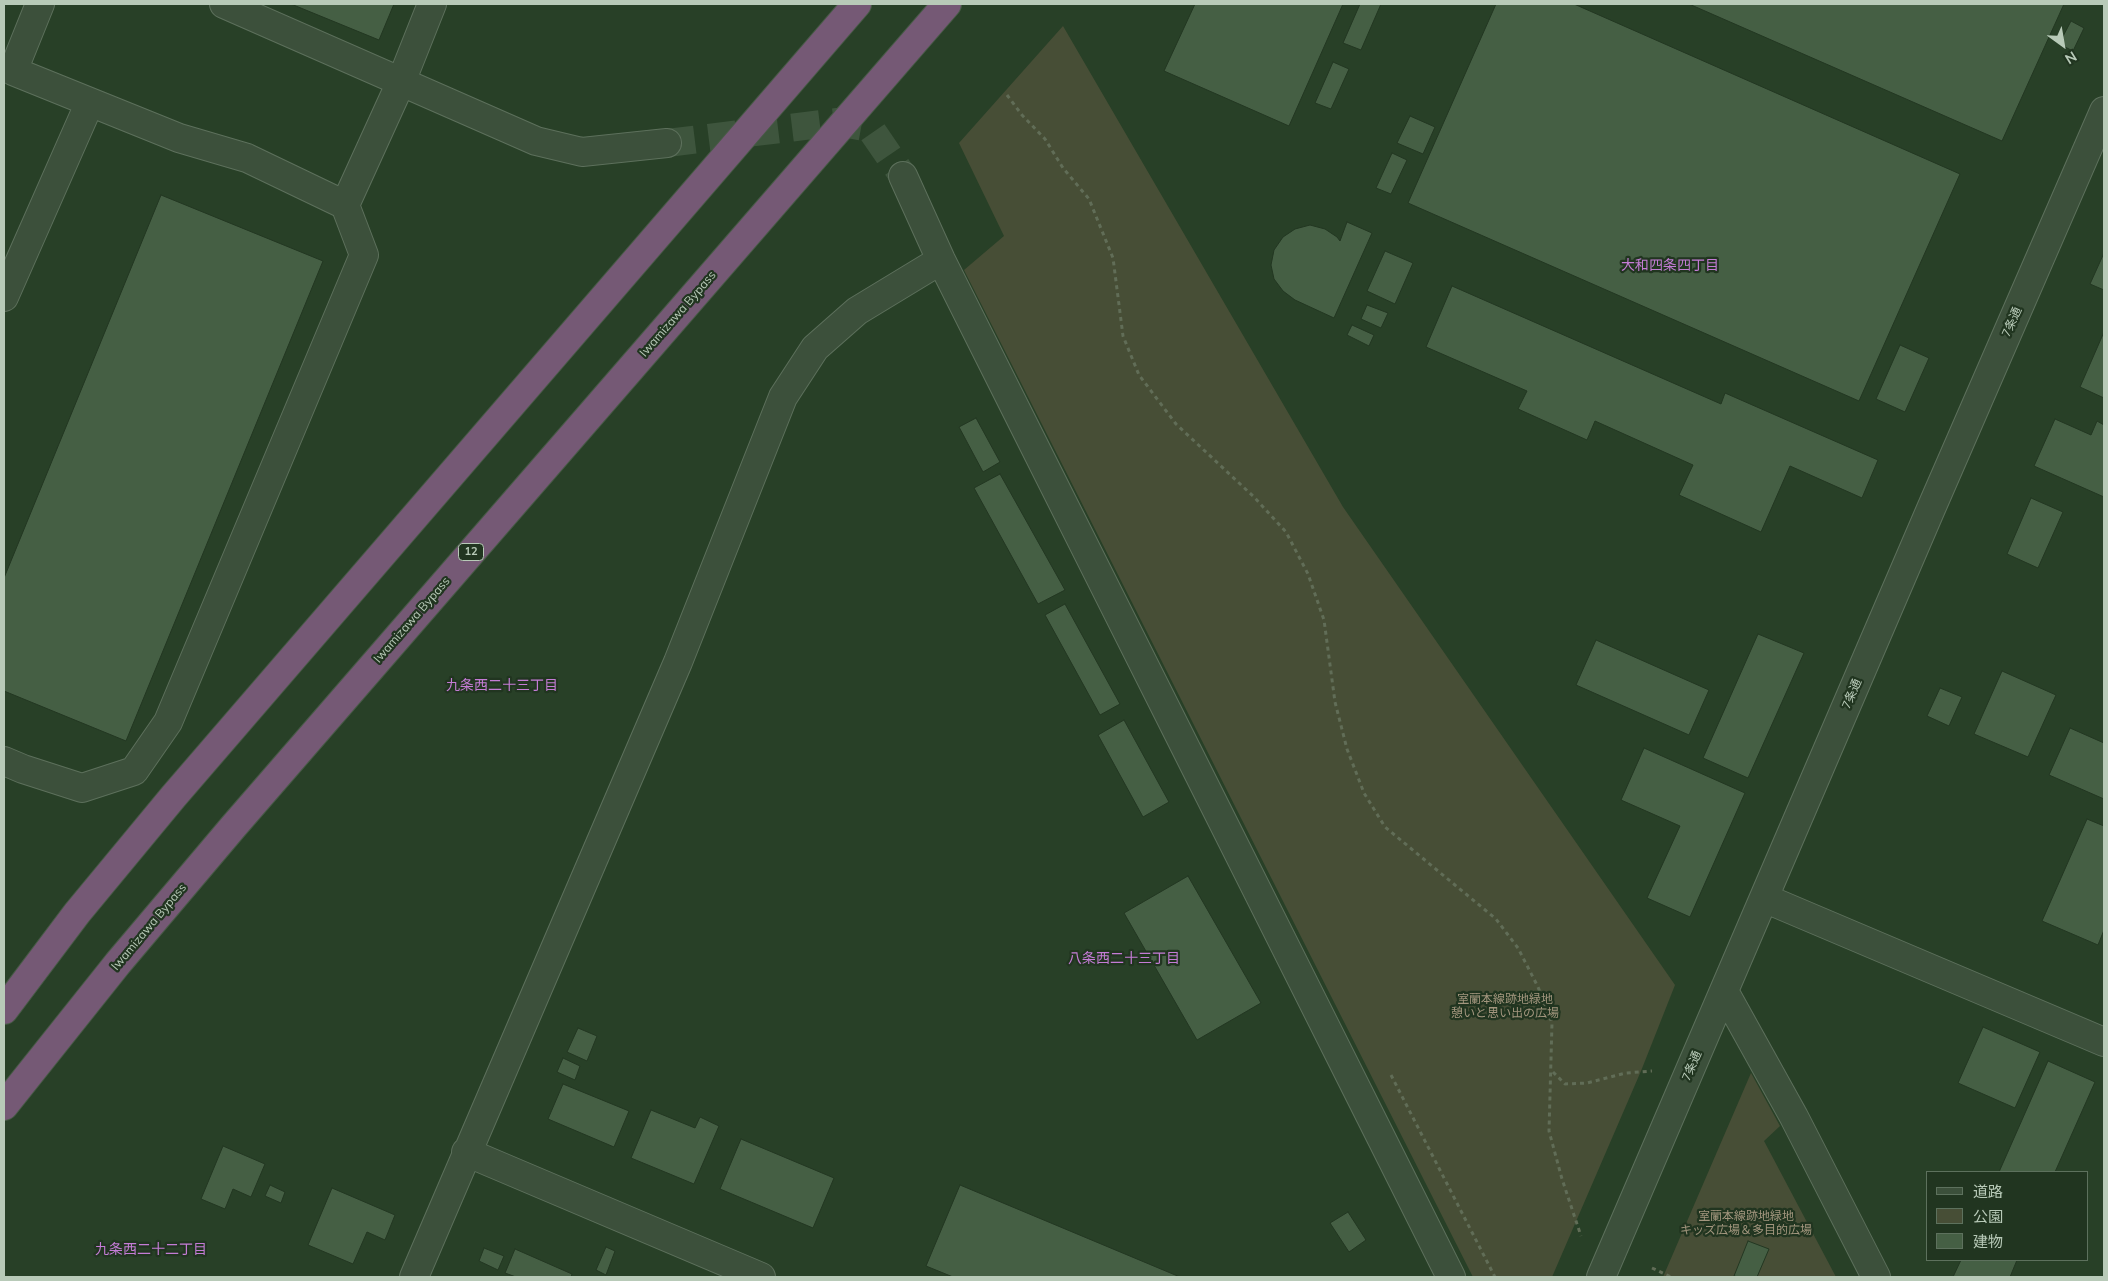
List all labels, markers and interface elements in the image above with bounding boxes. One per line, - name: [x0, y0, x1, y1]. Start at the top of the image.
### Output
- north arrow: [2038, 20, 2088, 70]
- text: N: [2062, 47, 2080, 68]
- district label: 大和四条四丁目: [1621, 258, 1719, 274]
- street label: Iwamizawa Bypass: [637, 268, 719, 360]
- street label: 7条通: [1999, 305, 2025, 339]
- road number: 12: [458, 544, 484, 560]
- street label: Iwamizawa Bypass: [371, 574, 453, 666]
- street label: 7条通: [1839, 677, 1865, 711]
- district label: 九条西二十三丁目: [446, 678, 558, 694]
- street label: Iwamizawa Bypass: [109, 881, 189, 973]
- district label: 八条西二十三丁目: [1068, 951, 1180, 967]
- park label: 室蘭本線跡地緑地 憩いと思い出の広場: [1451, 992, 1559, 1020]
- street label: 7条通: [1679, 1049, 1705, 1083]
- legend: [1926, 1171, 2088, 1261]
- text: 道路: [1973, 1182, 2003, 1201]
- text: 公園: [1973, 1207, 2003, 1226]
- park label: 室蘭本線跡地緑地 キッズ広場＆多目的広場: [1680, 1209, 1812, 1237]
- text: 建物: [1973, 1232, 2003, 1251]
- district label: 九条西二十二丁目: [95, 1242, 207, 1258]

